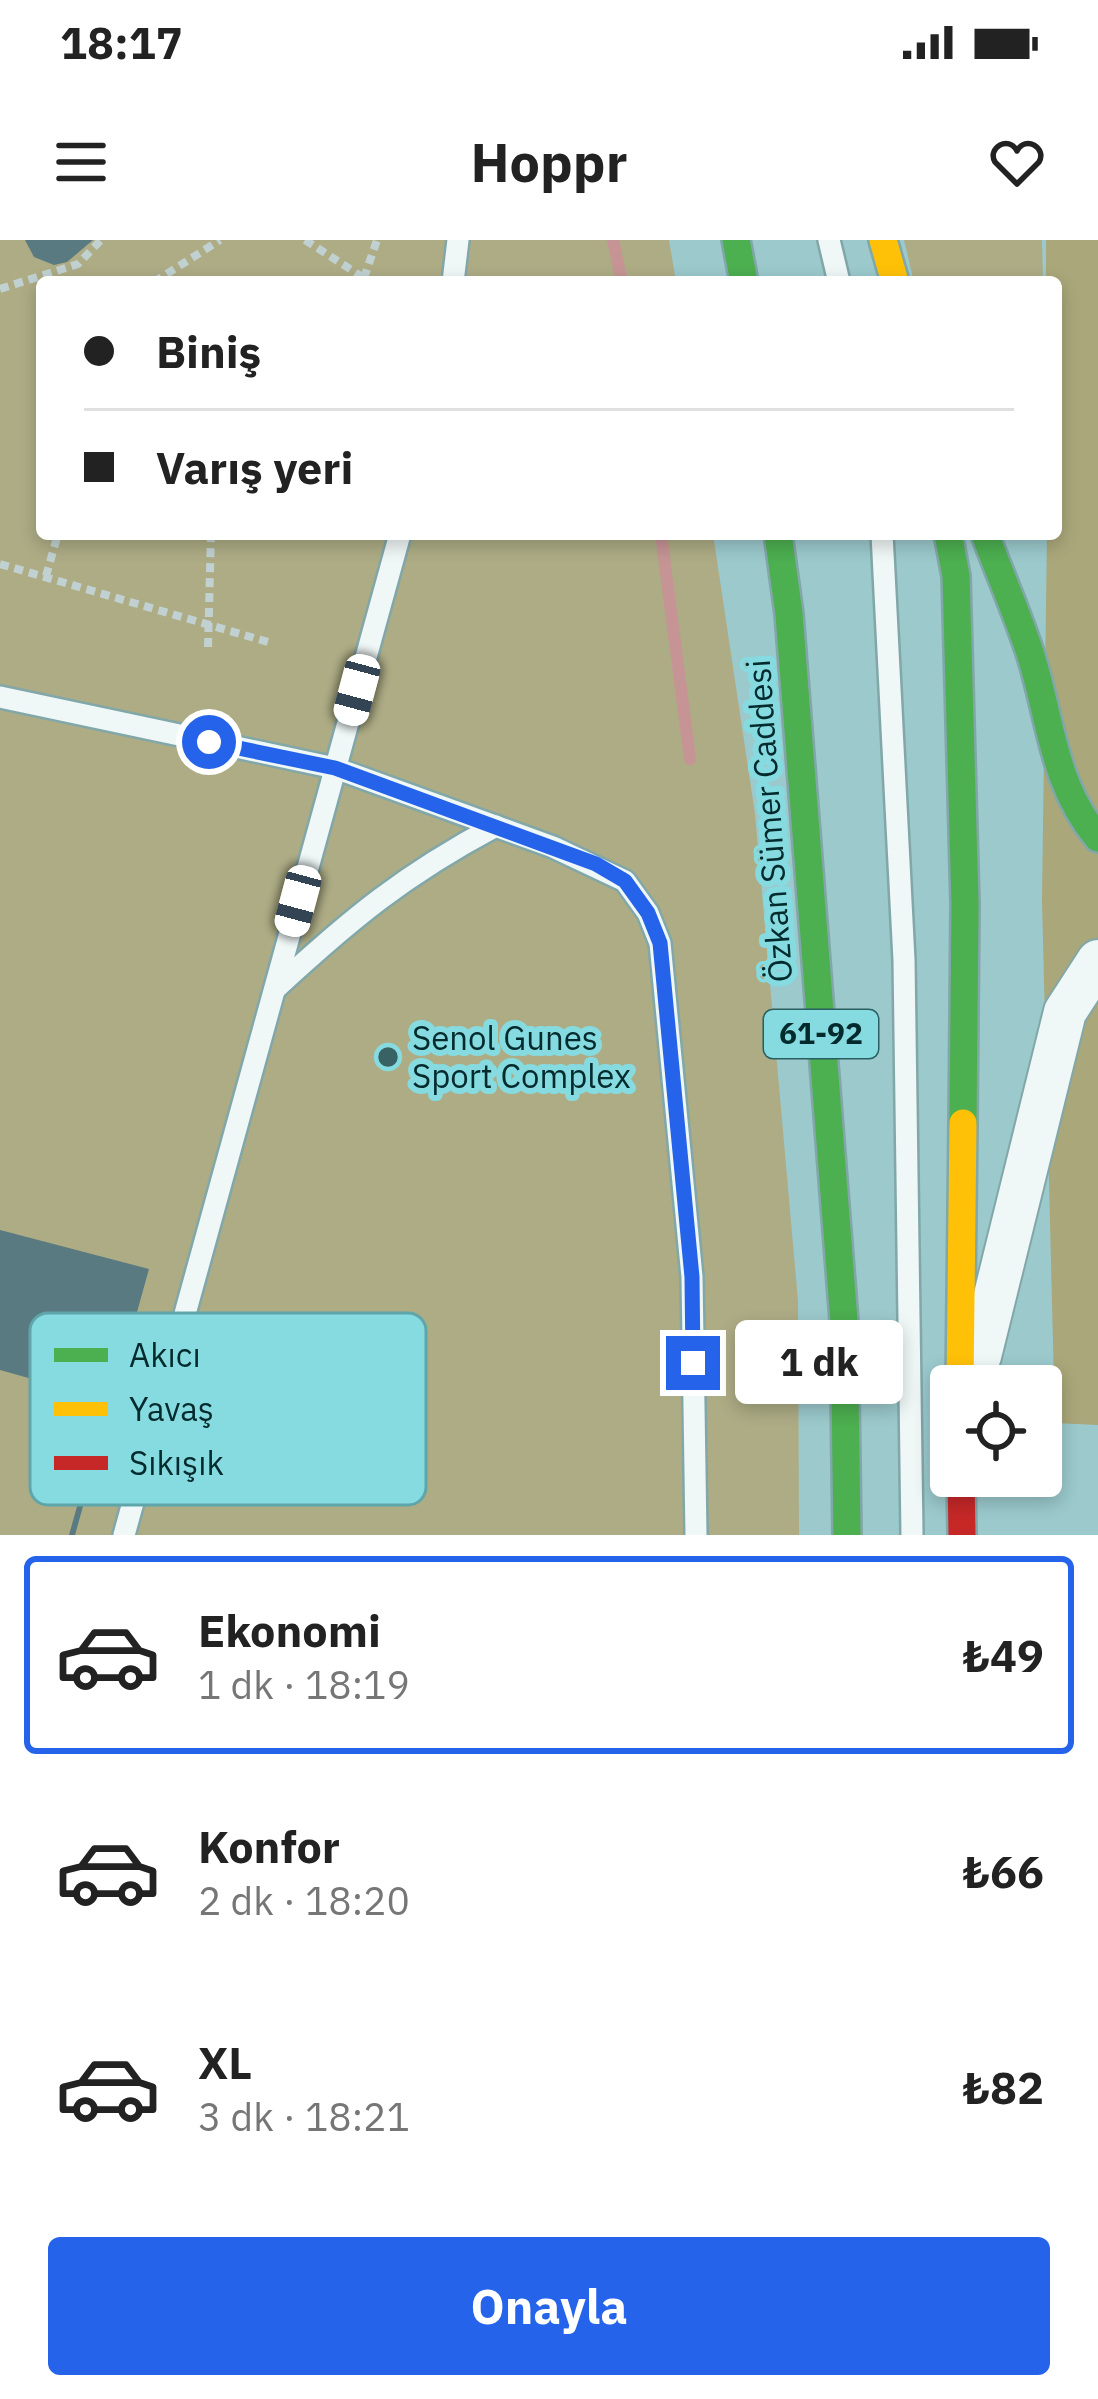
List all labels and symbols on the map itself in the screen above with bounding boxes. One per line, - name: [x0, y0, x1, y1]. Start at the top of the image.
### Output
- car: [330, 651, 384, 729]
- street label: Özkan Sümer Caddesi: [736, 658, 801, 984]
- route start: [182, 715, 236, 769]
- car: [271, 862, 325, 940]
- road number: 61-92: [764, 1010, 878, 1058]
- place label: Senol Gunes Sport Complex: [412, 1016, 631, 1097]
- marker: Senol Gunes Sport Complex: [375, 1044, 401, 1070]
- legend: [30, 1313, 426, 1505]
- callout: 1 dk: [735, 1321, 903, 1405]
- text: Akıcı: [129, 1333, 201, 1376]
- route end: [666, 1336, 720, 1390]
- text: Yavaş: [129, 1387, 214, 1430]
- text: Sıkışık: [129, 1441, 224, 1484]

